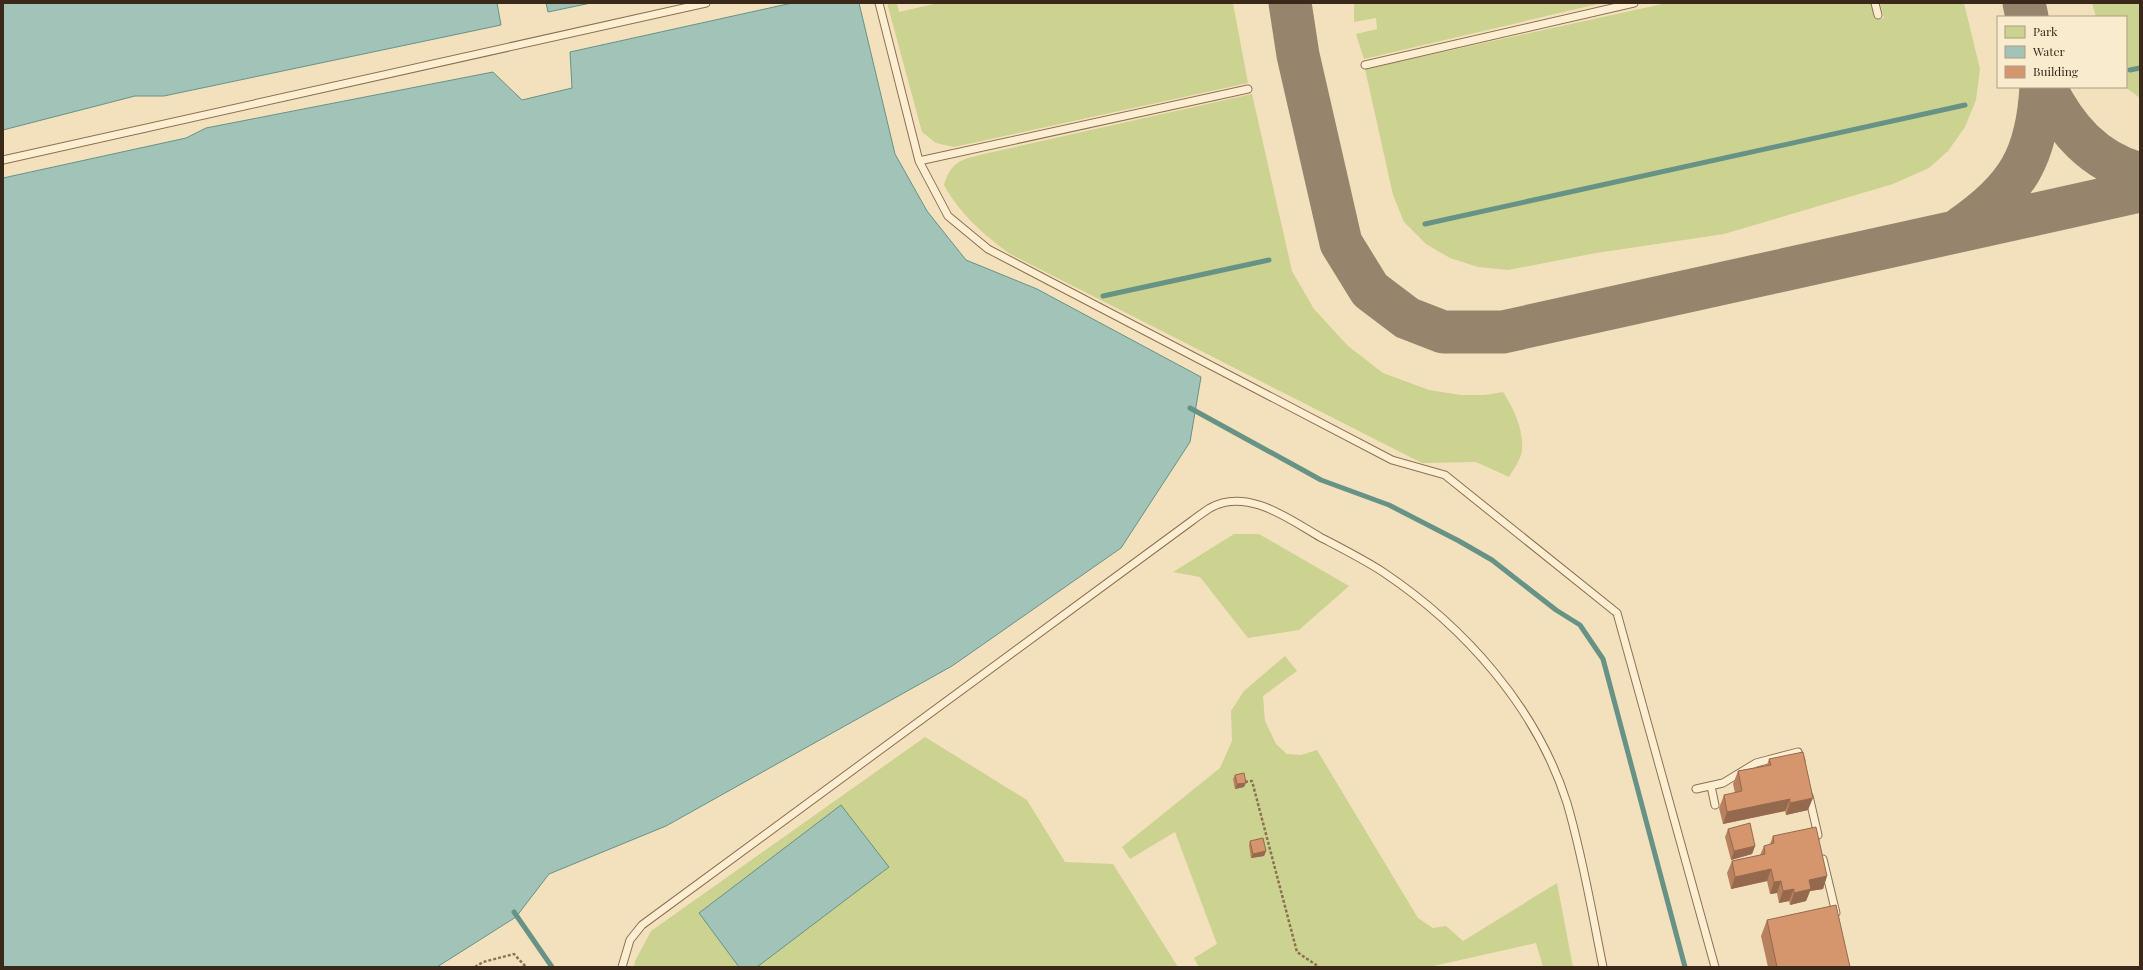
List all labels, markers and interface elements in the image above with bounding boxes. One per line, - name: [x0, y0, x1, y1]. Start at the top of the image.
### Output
- legend: [1997, 16, 2127, 88]
- text: Park: [2033, 23, 2058, 39]
- text: Water: [2032, 43, 2066, 59]
- text: Building: [2033, 63, 2079, 79]

